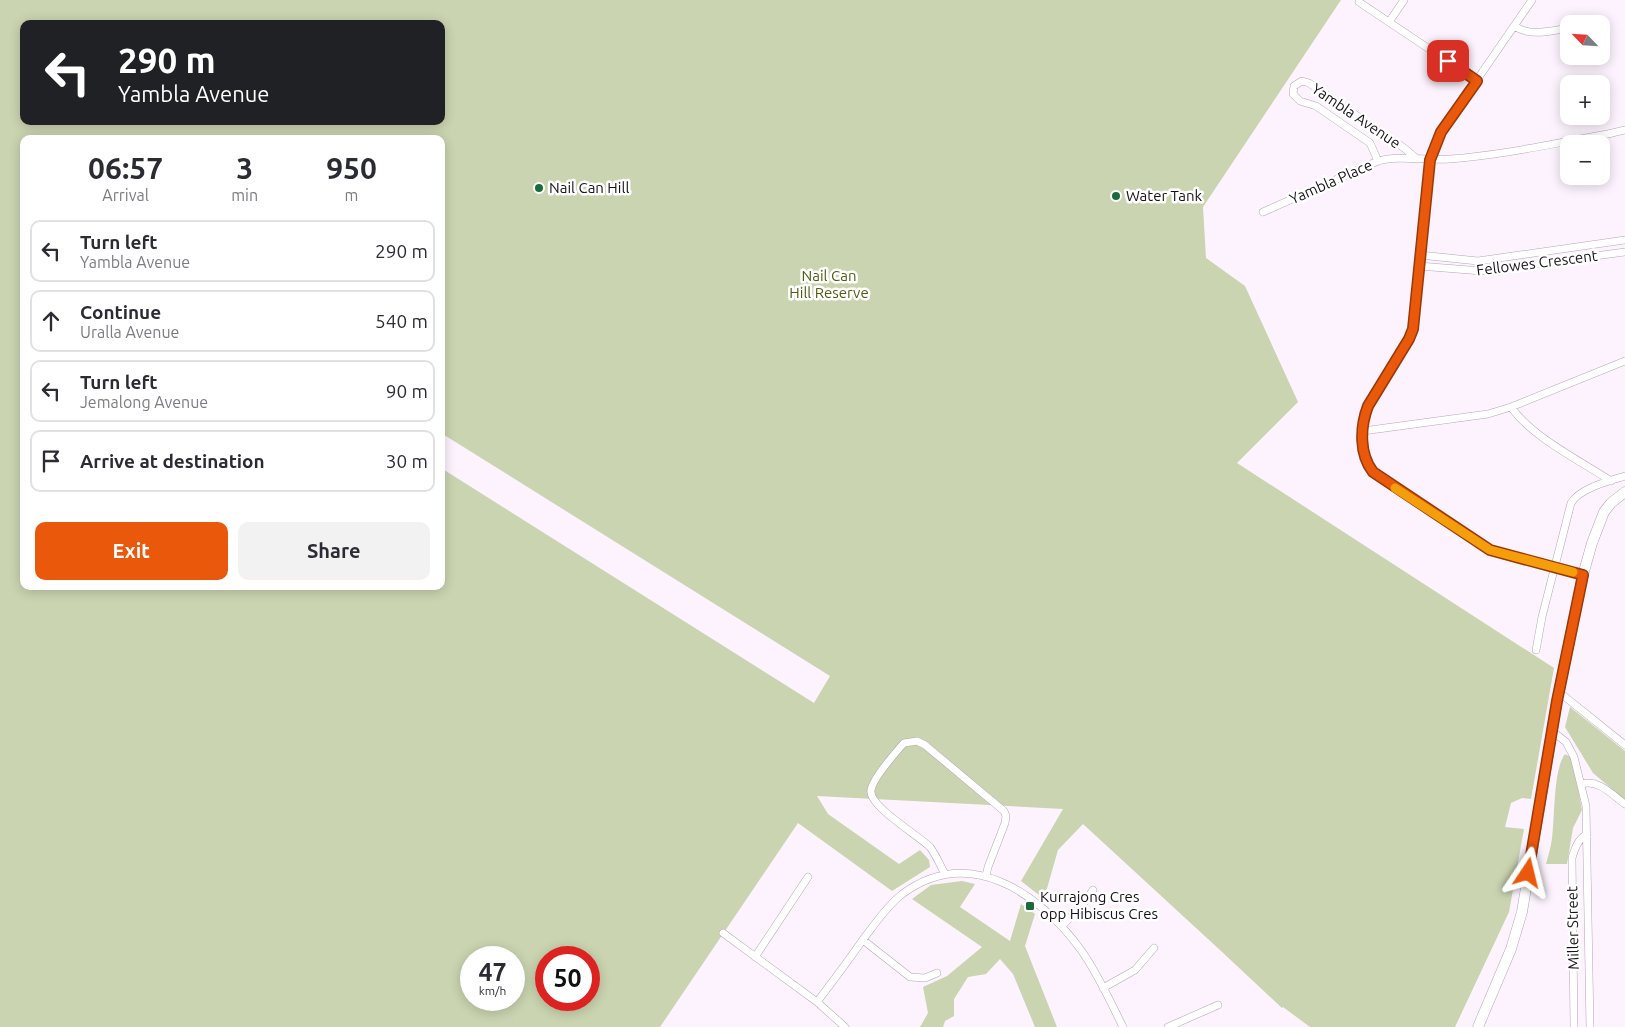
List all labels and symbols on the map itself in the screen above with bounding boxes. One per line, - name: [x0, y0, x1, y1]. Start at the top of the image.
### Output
- north arrow: [1560, 15, 1610, 65]
- pin: [1427, 40, 1469, 82]
- street label: Yambla Avenue: [1309, 80, 1404, 151]
- street label: Yambla Place: [1287, 156, 1375, 207]
- place label: Nail Can Hill: [549, 179, 629, 196]
- marker: Nail Can Hill: [533, 182, 545, 194]
- place label: Water Tank: [1126, 187, 1203, 204]
- marker: Water Tank: [1110, 190, 1122, 202]
- street label: Fellowes Crescent: [1475, 247, 1599, 278]
- park label: Nail Can Hill Reserve: [789, 267, 869, 301]
- position arrow: [1501, 846, 1553, 898]
- street label: Miller Street: [1563, 886, 1582, 970]
- place label: Kurrajong Cres opp Hibiscus Cres: [1040, 888, 1158, 922]
- marker: Kurrajong Cres opp Hibiscus Cres: [1024, 900, 1036, 912]
- speed limit sign: 50: [535, 946, 600, 1011]

